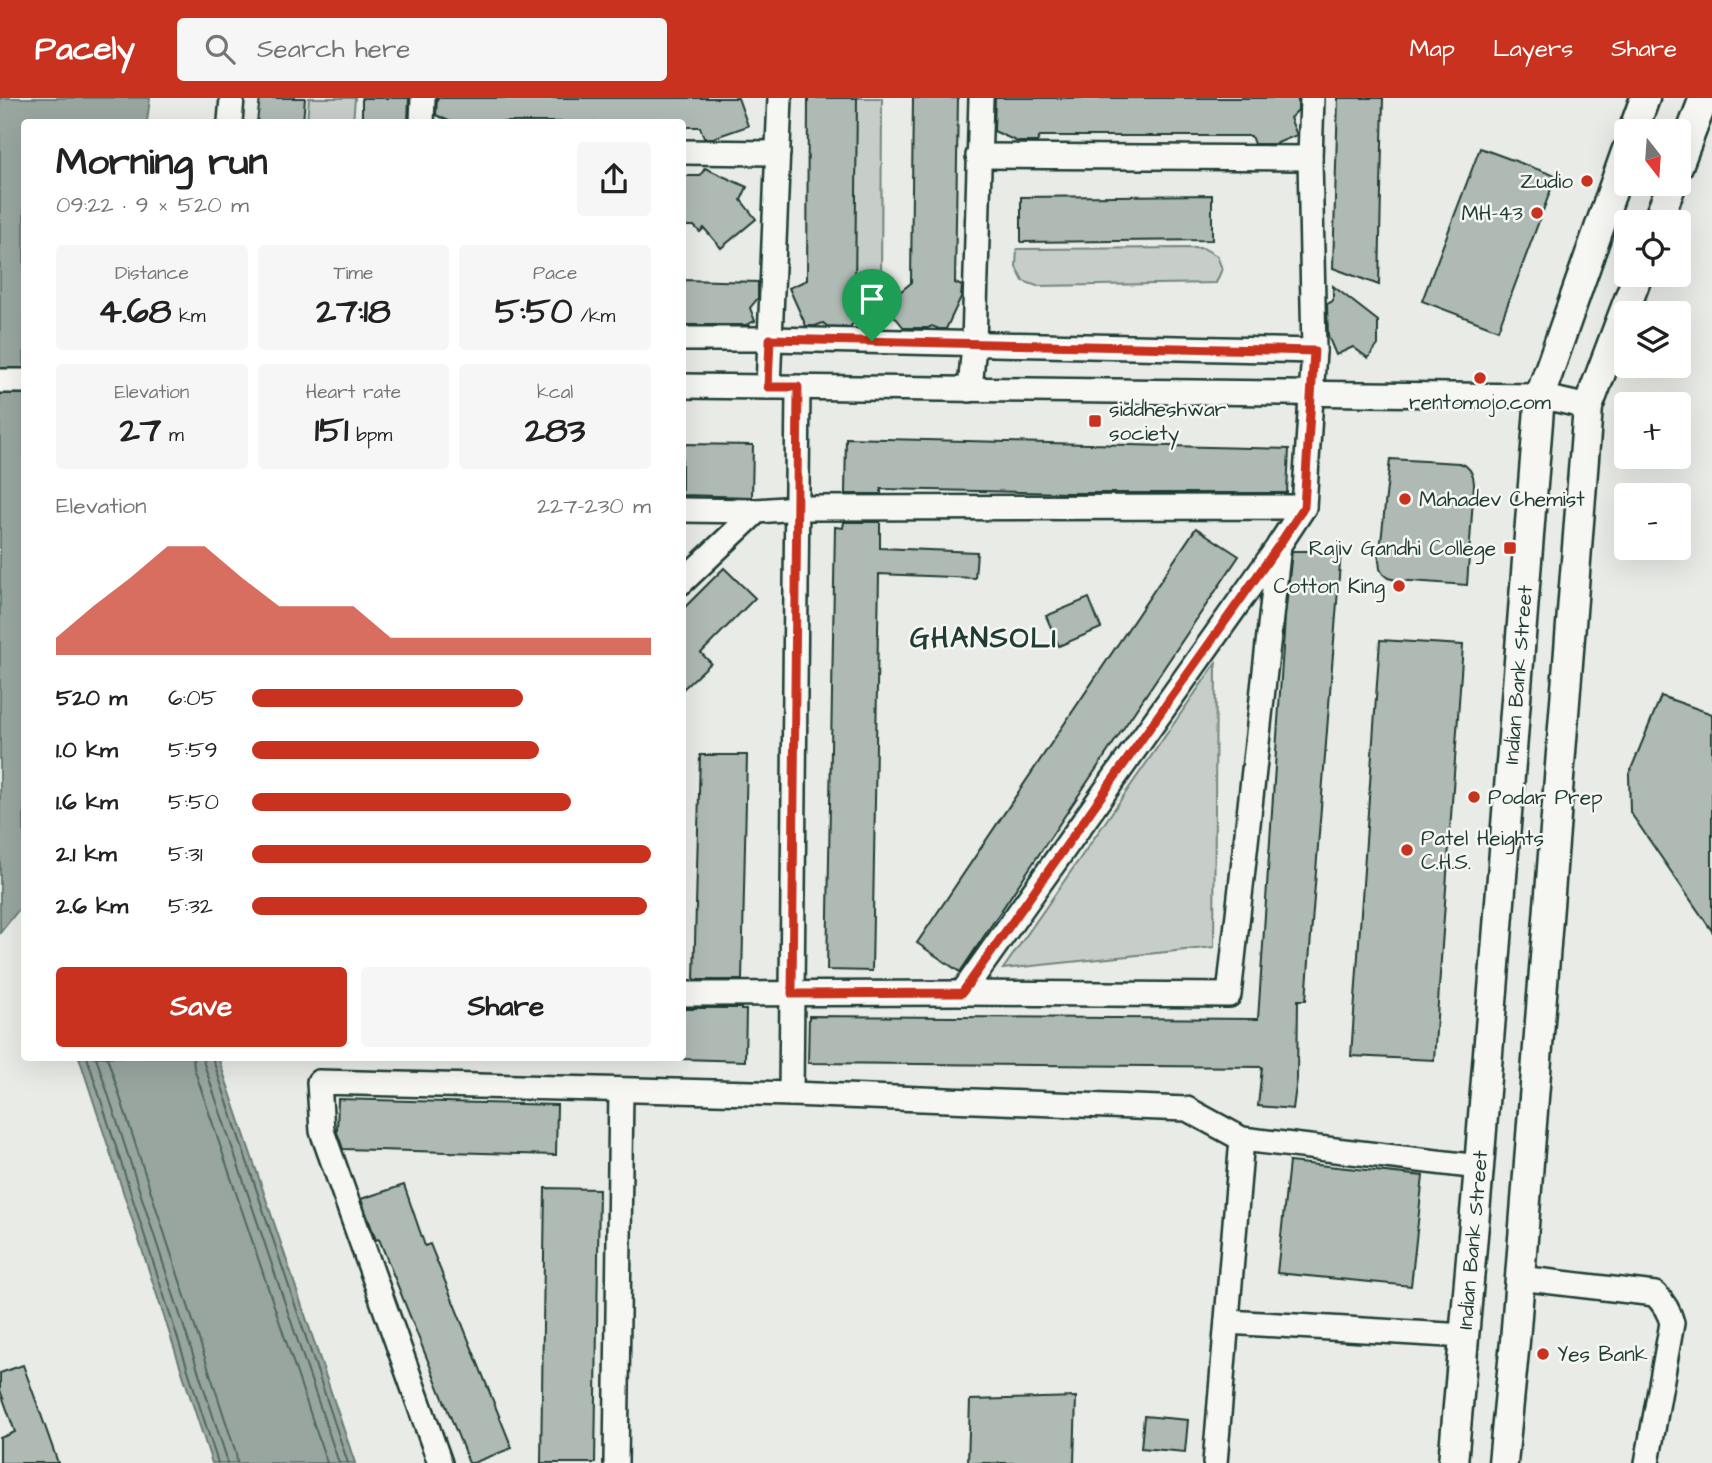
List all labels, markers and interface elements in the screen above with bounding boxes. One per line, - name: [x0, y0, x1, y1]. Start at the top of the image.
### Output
- search box: [177, 18, 667, 81]
- text: Pacely: [35, 26, 135, 72]
- icon: search: [201, 30, 239, 68]
- text: Search here: [257, 31, 410, 67]
- text: Map: [1410, 32, 1455, 66]
- text: Layers: [1493, 32, 1573, 66]
- text: Share: [1611, 32, 1677, 66]
- north arrow: [1614, 119, 1690, 196]
- map controls: [1614, 119, 1691, 560]
- text: Morning run: [56, 137, 268, 189]
- button: share: [577, 142, 651, 216]
- place label: Zudio: [1520, 167, 1573, 196]
- marker: Zudio: [1579, 173, 1595, 189]
- text: 09:22 · 9 × 520 m: [56, 189, 249, 221]
- place label: MH-43: [1461, 199, 1523, 228]
- marker: MH-43: [1529, 205, 1545, 221]
- button: locate: [1614, 210, 1691, 287]
- text: Distance: [115, 260, 189, 287]
- text: Time: [334, 260, 373, 287]
- text: Pace: [533, 260, 577, 287]
- pin: [842, 269, 902, 341]
- icon: arrive: [853, 280, 891, 318]
- text: 4.68: [98, 287, 171, 336]
- text: 27:18: [316, 287, 391, 336]
- text: 5:50: [495, 287, 573, 336]
- button: layers: [1614, 301, 1691, 378]
- text: km: [171, 303, 206, 330]
- text: /km: [573, 303, 615, 330]
- marker: rentomojo.com: [1472, 370, 1488, 386]
- text: Elevation: [114, 379, 189, 406]
- text: Heart rate: [306, 379, 401, 406]
- text: kcal: [537, 379, 573, 406]
- place label: rentomojo.com: [1409, 388, 1552, 417]
- button: +: [1614, 392, 1691, 469]
- place label: siddheshwar society: [1109, 395, 1227, 450]
- text: 27: [120, 406, 161, 455]
- text: 151: [315, 406, 349, 455]
- text: 283: [525, 406, 585, 455]
- marker: siddheshwar society: [1087, 413, 1103, 429]
- text: m: [161, 422, 184, 449]
- text: bpm: [349, 422, 392, 449]
- button: −: [1614, 483, 1691, 560]
- place label: Mahadev Chemist: [1419, 485, 1585, 514]
- text: Elevation: [56, 490, 147, 522]
- text: 227–230 m: [537, 490, 651, 522]
- marker: Mahadev Chemist: [1397, 491, 1413, 507]
- place label: Rajiv Gandhi College: [1309, 534, 1496, 565]
- marker: Rajiv Gandhi College: [1502, 540, 1518, 556]
- place label: Cotton King: [1273, 572, 1385, 603]
- marker: Cotton King: [1391, 578, 1407, 594]
- street label: Indian Bank Street: [1497, 584, 1540, 765]
- district label: GHANSOLI: [910, 619, 1058, 658]
- text: 520 m: [56, 682, 127, 714]
- text: 6:05: [168, 682, 217, 714]
- text: 1.0 km: [56, 734, 118, 766]
- text: 5:59: [168, 734, 218, 766]
- place label: Podar Prep: [1488, 783, 1603, 813]
- text: 1.6 km: [56, 786, 118, 818]
- text: 5:50: [168, 786, 219, 818]
- marker: Podar Prep: [1466, 789, 1482, 805]
- place label: Patel Heights C.H.S.: [1421, 824, 1544, 877]
- text: 2.1 km: [56, 838, 117, 870]
- text: 5:31: [168, 838, 203, 870]
- marker: Patel Heights C.H.S.: [1399, 842, 1415, 858]
- text: 2.6 km: [56, 890, 128, 922]
- text: 5:32: [168, 890, 213, 922]
- button: Save: [56, 967, 347, 1047]
- button: Share: [361, 967, 651, 1047]
- street label: Indian Bank Street: [1451, 1149, 1495, 1331]
- place label: Yes Bank: [1557, 1340, 1648, 1369]
- marker: Yes Bank: [1535, 1346, 1551, 1362]

